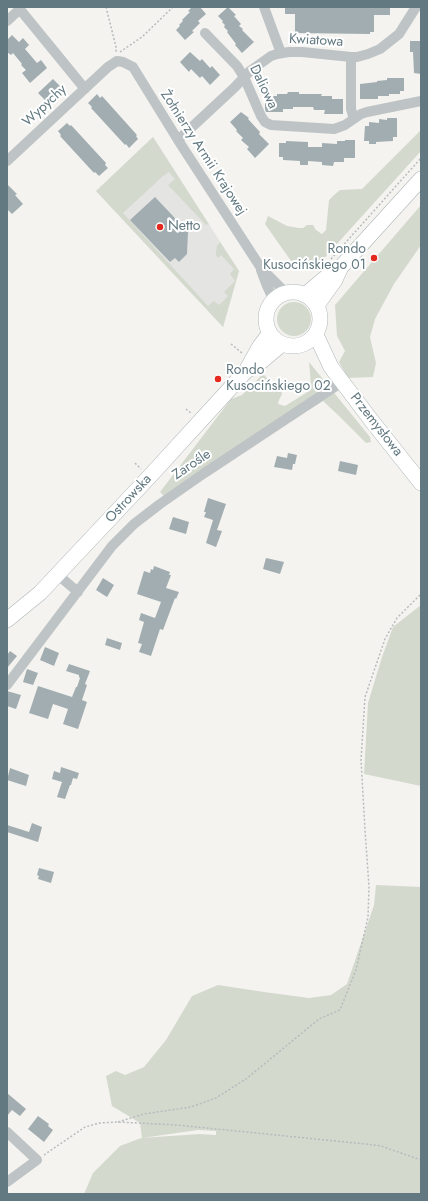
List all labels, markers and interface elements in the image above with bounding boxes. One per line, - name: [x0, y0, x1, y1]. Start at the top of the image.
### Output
- street label: Kwiatowa: [289, 31, 343, 51]
- street label: Daliowa: [245, 62, 281, 112]
- street label: Wypychy: [20, 81, 70, 131]
- street label: Żołnierzy Armii Krajowej: [156, 87, 250, 219]
- place label: Netto: [168, 219, 200, 235]
- marker: Netto: [155, 222, 165, 232]
- place label: Rondo Kusocińskiego 01: [263, 242, 366, 274]
- marker: Rondo Kusocińskiego 01: [369, 253, 379, 263]
- place label: Rondo Kusocińskiego 02: [226, 363, 331, 396]
- marker: Rondo Kusocińskiego 02: [213, 374, 223, 384]
- street label: Przemysłowa: [346, 390, 406, 460]
- street label: Zarośle: [170, 446, 214, 484]
- street label: Ostrowska: [102, 471, 156, 527]

